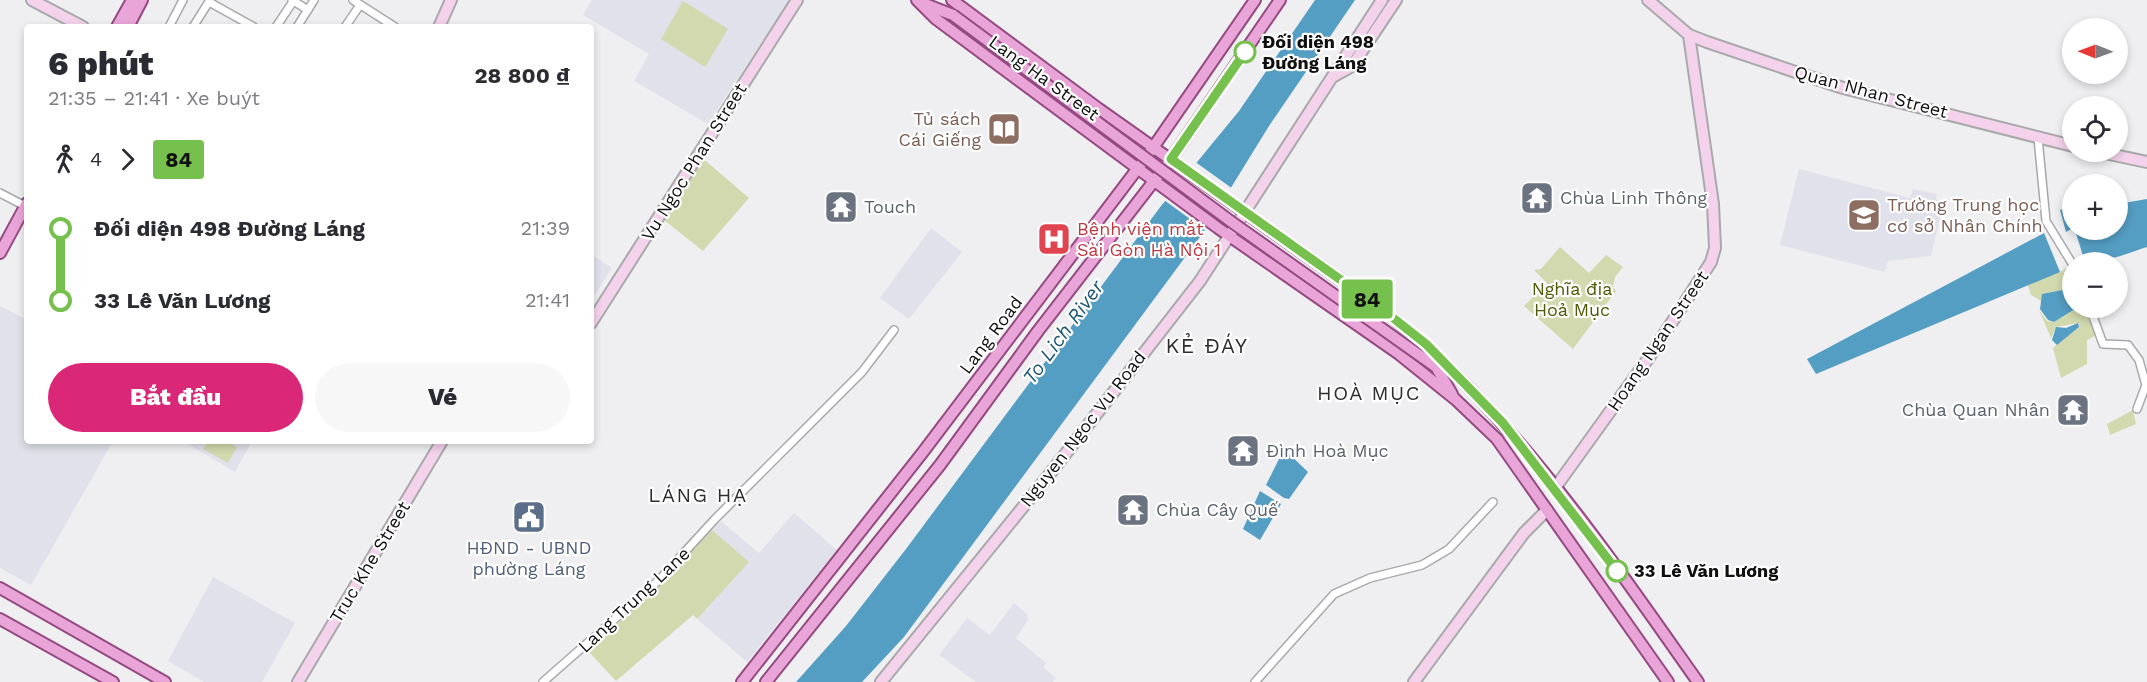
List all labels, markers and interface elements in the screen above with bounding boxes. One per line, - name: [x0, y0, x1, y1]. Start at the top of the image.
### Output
- north arrow: [2062, 18, 2128, 84]
- map controls: [2062, 18, 2128, 318]
- street label: Lang Ha Street: [985, 31, 1104, 125]
- place label: Đối diện 498 Đường Láng: [1262, 31, 1374, 73]
- marker: Đối diện 498 Đường Láng: [1234, 41, 1256, 63]
- text: 6 phút: [48, 44, 153, 83]
- street label: Quan Nhan Street: [1792, 61, 1951, 122]
- text: 28 800 ₫: [474, 63, 570, 88]
- street label: Vu Ngoc Phan Street: [637, 79, 751, 244]
- text: 21:35 – 21:41 · Xe buýt: [48, 86, 260, 110]
- button: locate: [2062, 96, 2128, 162]
- place label: Tủ sách Cái Giếng: [899, 108, 981, 150]
- library icon: Tủ sách Cái Giếng: [986, 111, 1022, 147]
- icon: walk: [48, 143, 81, 176]
- icon: forward: [111, 143, 144, 176]
- text: 4: [90, 147, 102, 171]
- text: 84: [165, 147, 192, 172]
- button: +: [2062, 174, 2128, 240]
- temple icon: Chùa Linh Thông: [1519, 180, 1555, 216]
- place label: Chùa Linh Thông: [1560, 187, 1708, 208]
- temple icon: Touch: [823, 189, 859, 225]
- place label: Trường Trung học cơ sở Nhân Chính: [1887, 194, 2043, 236]
- place label: Touch: [864, 196, 916, 217]
- school or university icon: Trường Trung học cơ sở Nhân Chính: [1846, 197, 1882, 233]
- text: Đối diện 498 Đường Láng: [94, 216, 365, 241]
- text: 21:39: [521, 216, 570, 240]
- place label: Bệnh viện mắt Sài Gòn Hà Nội 1: [1077, 218, 1221, 260]
- hospital icon: Bệnh viện mắt Sài Gòn Hà Nội 1: [1036, 221, 1072, 257]
- button: −: [2062, 252, 2128, 318]
- street label: Hoang Ngan Street: [1603, 266, 1713, 415]
- water label: To Lich River: [1017, 274, 1109, 389]
- park label: Nghĩa địa Hoả Mục: [1532, 278, 1612, 320]
- line badge: 84: [1340, 280, 1394, 318]
- text: 84: [1354, 287, 1380, 312]
- text: 33 Lê Văn Lương: [94, 288, 270, 313]
- text: 21:41: [525, 288, 570, 312]
- street label: Lang Road: [955, 292, 1027, 378]
- district label: KẺ ĐÁY: [1166, 332, 1248, 358]
- street label: Nguyen Ngoc Vu Road: [1015, 347, 1150, 511]
- button: Bắt đầu: [48, 363, 303, 432]
- button: Vé: [315, 363, 570, 432]
- district label: HOÀ MỤC: [1317, 381, 1421, 405]
- temple icon: Chùa Quan Nhân: [2055, 392, 2091, 428]
- place label: Chùa Quan Nhân: [1902, 399, 2050, 420]
- temple icon: Đình Hoà Mục: [1225, 433, 1261, 469]
- place label: Đình Hoà Mục: [1266, 440, 1389, 461]
- district label: LÁNG HẠ: [648, 483, 748, 507]
- temple icon: Chùa Cây Quế: [1115, 492, 1151, 528]
- street label: Truc Khe Street: [325, 497, 414, 626]
- public building icon: HĐND - UBND phường Láng: [511, 499, 547, 535]
- place label: Chùa Cây Quế: [1156, 499, 1278, 520]
- place label: HĐND - UBND phường Láng: [467, 537, 591, 579]
- street label: Lang Trung Lane: [574, 543, 694, 657]
- marker: 33 Lê Văn Lương: [1606, 560, 1628, 582]
- place label: 33 Lê Văn Lương: [1634, 560, 1779, 581]

